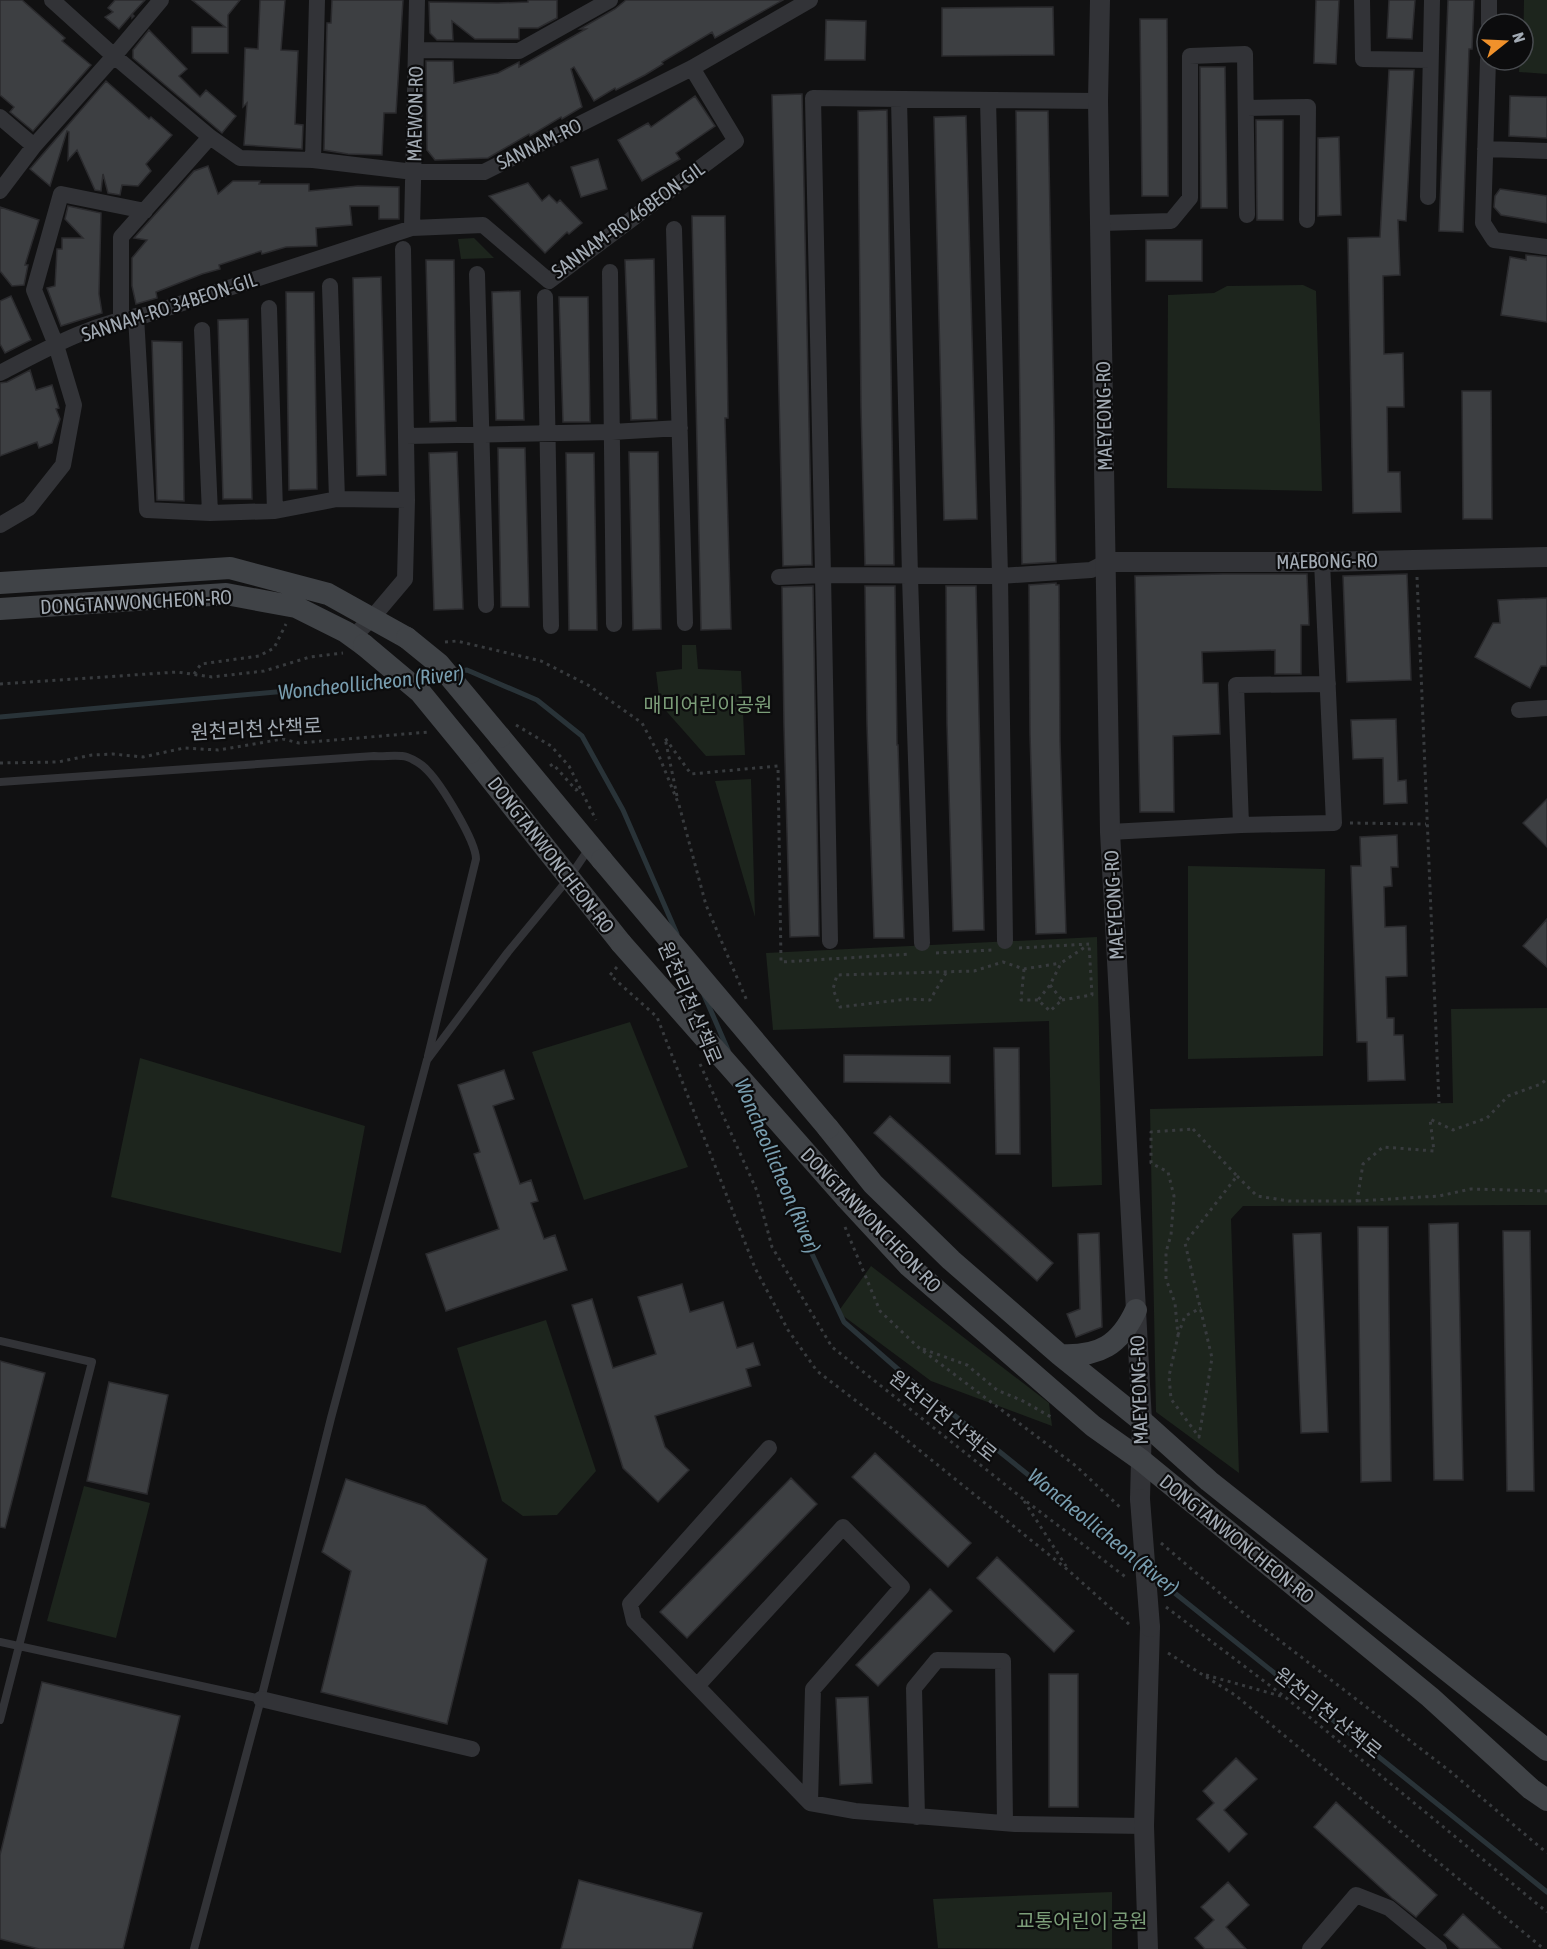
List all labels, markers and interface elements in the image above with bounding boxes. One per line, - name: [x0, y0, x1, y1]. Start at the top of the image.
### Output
- north arrow: [1475, 12, 1535, 72]
- text: N: [1509, 30, 1529, 45]
- street label: MAEWON-RO: [402, 66, 427, 162]
- street label: SANNAM-RO: [493, 113, 585, 174]
- street label: SANNAM-RO 46BEON-GIL: [547, 156, 709, 283]
- street label: SANNAM-RO 34BEON-GIL: [78, 267, 260, 346]
- street label: MAEYEONG-RO: [1091, 361, 1116, 471]
- street label: MAEBONG-RO: [1276, 548, 1378, 573]
- street label: DONGTANWONCHEON-RO: [40, 585, 232, 618]
- water label: Woncheollicheon (River): [277, 660, 465, 704]
- park label: 매미어린이공원: [644, 693, 772, 716]
- street label: 원천리천 산책로: [190, 714, 322, 743]
- street label: DONGTANWONCHEON-RO: [483, 772, 619, 937]
- street label: MAEYEONG-RO: [1099, 850, 1128, 960]
- street label: 원천리천 산책로: [654, 938, 727, 1068]
- water label: Woncheollicheon (River): [730, 1075, 826, 1256]
- street label: DONGTANWONCHEON-RO: [796, 1143, 946, 1297]
- street label: MAEYEONG-RO: [1125, 1335, 1152, 1445]
- street label: 원천리천 산책로: [885, 1365, 1002, 1466]
- water label: Woncheollicheon (River): [1023, 1463, 1184, 1599]
- street label: DONGTANWONCHEON-RO: [1156, 1469, 1319, 1608]
- street label: 원천리천 산책로: [1270, 1662, 1387, 1763]
- park label: 교통어린이 공원: [1016, 1909, 1148, 1932]

